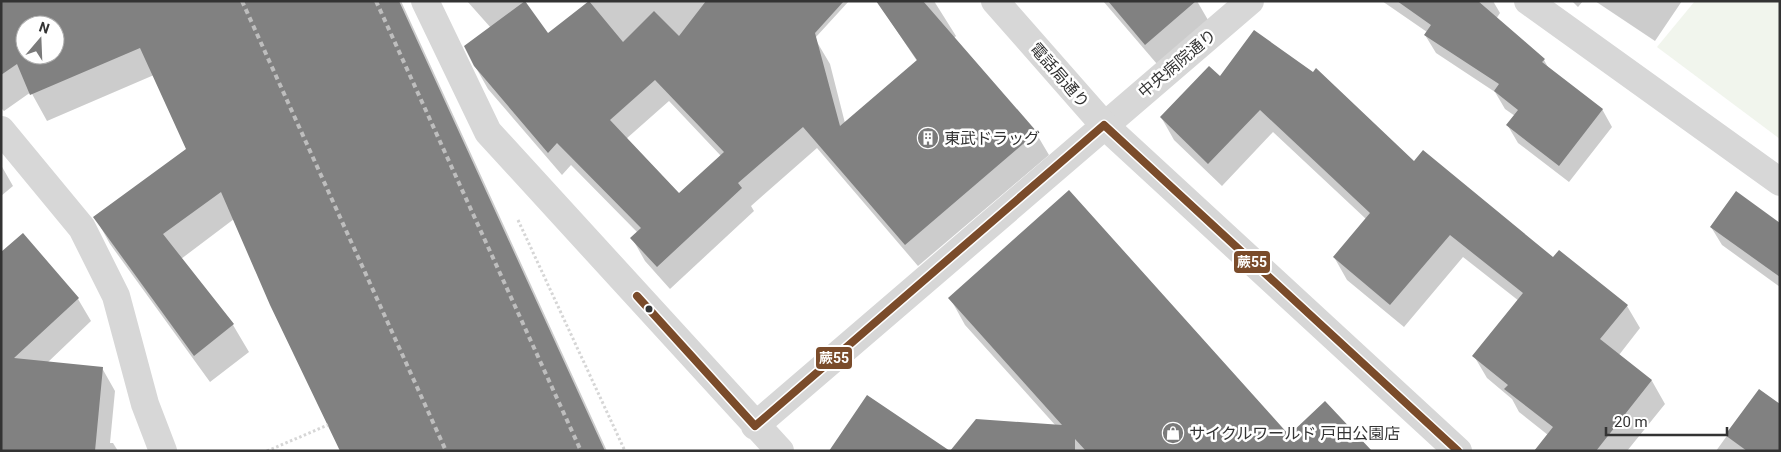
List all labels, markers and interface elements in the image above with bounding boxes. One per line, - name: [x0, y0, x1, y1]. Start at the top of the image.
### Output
- north arrow: [15, 15, 65, 65]
- text: N: [37, 19, 52, 37]
- street label: 中央病院通り: [1134, 25, 1220, 102]
- street label: 電話局通り: [1026, 39, 1093, 112]
- building icon: 東武ドラッグ: [916, 126, 940, 150]
- place label: 東武ドラッグ: [944, 129, 1040, 148]
- line badge: 蕨55: [1233, 250, 1271, 274]
- text: 蕨55: [1237, 254, 1267, 270]
- unlabelled marker: [644, 304, 654, 314]
- line badge: 蕨55: [815, 346, 853, 370]
- text: 蕨55: [819, 350, 849, 366]
- scale bar: [1606, 404, 1727, 436]
- text: 20 m: [1614, 413, 1648, 431]
- shop icon: サイクルワールド 戸田公園店: [1161, 421, 1185, 445]
- place label: サイクルワールド 戸田公園店: [1189, 424, 1400, 443]

